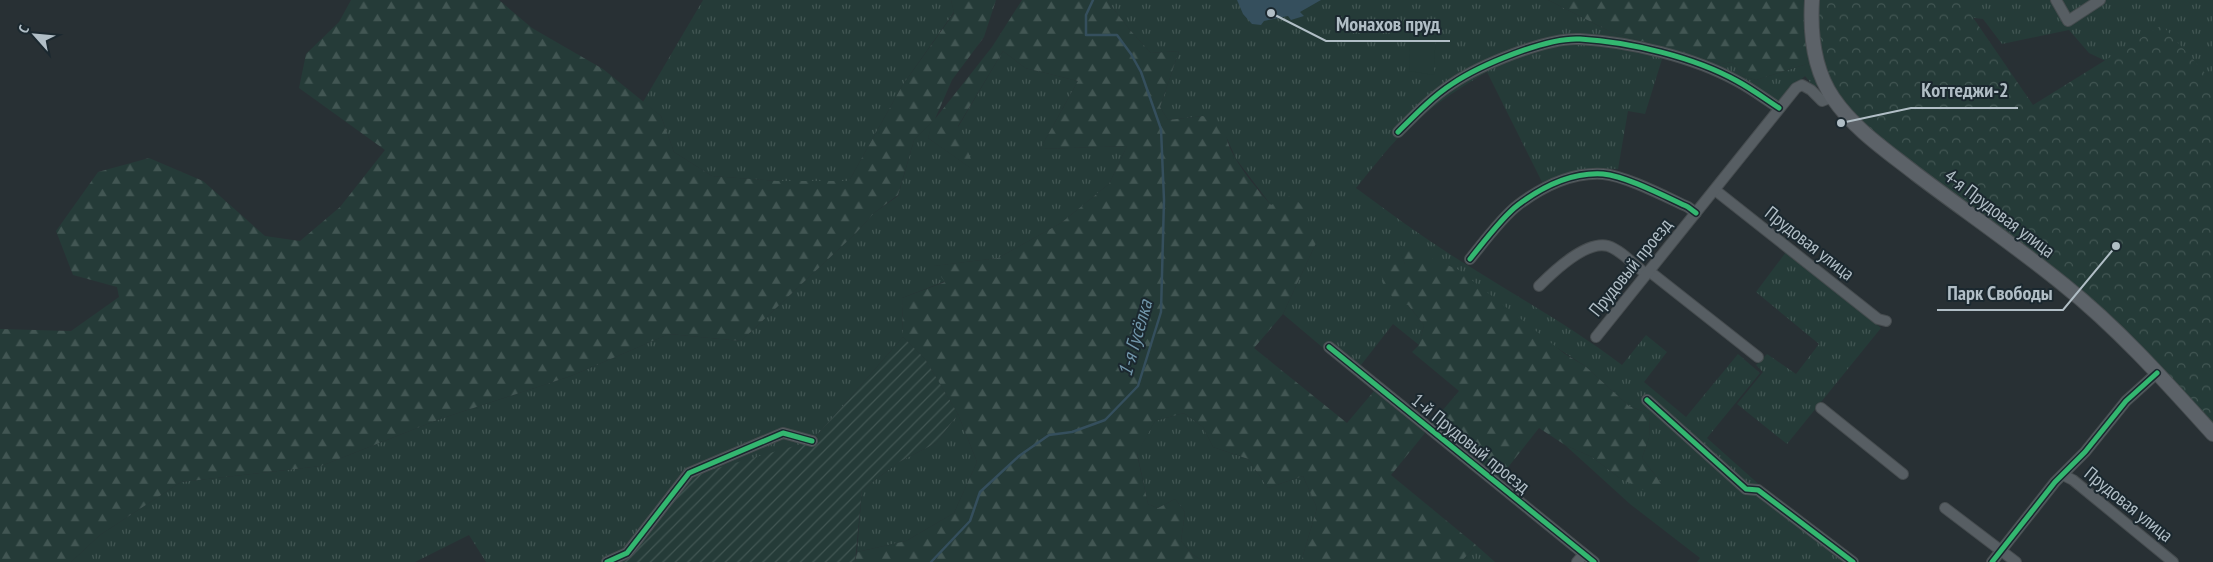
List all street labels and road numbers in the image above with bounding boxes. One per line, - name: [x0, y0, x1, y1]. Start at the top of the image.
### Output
- street label: 4-я Прудовая улица: [1940, 164, 2060, 262]
- street label: Прудовая улица: [1760, 201, 1860, 285]
- street label: Прудовый проезд: [1583, 213, 1677, 321]
- street label: 1-й Прудовый проезд: [1407, 388, 1536, 499]
- street label: Прудовая улица: [2080, 461, 2178, 547]

